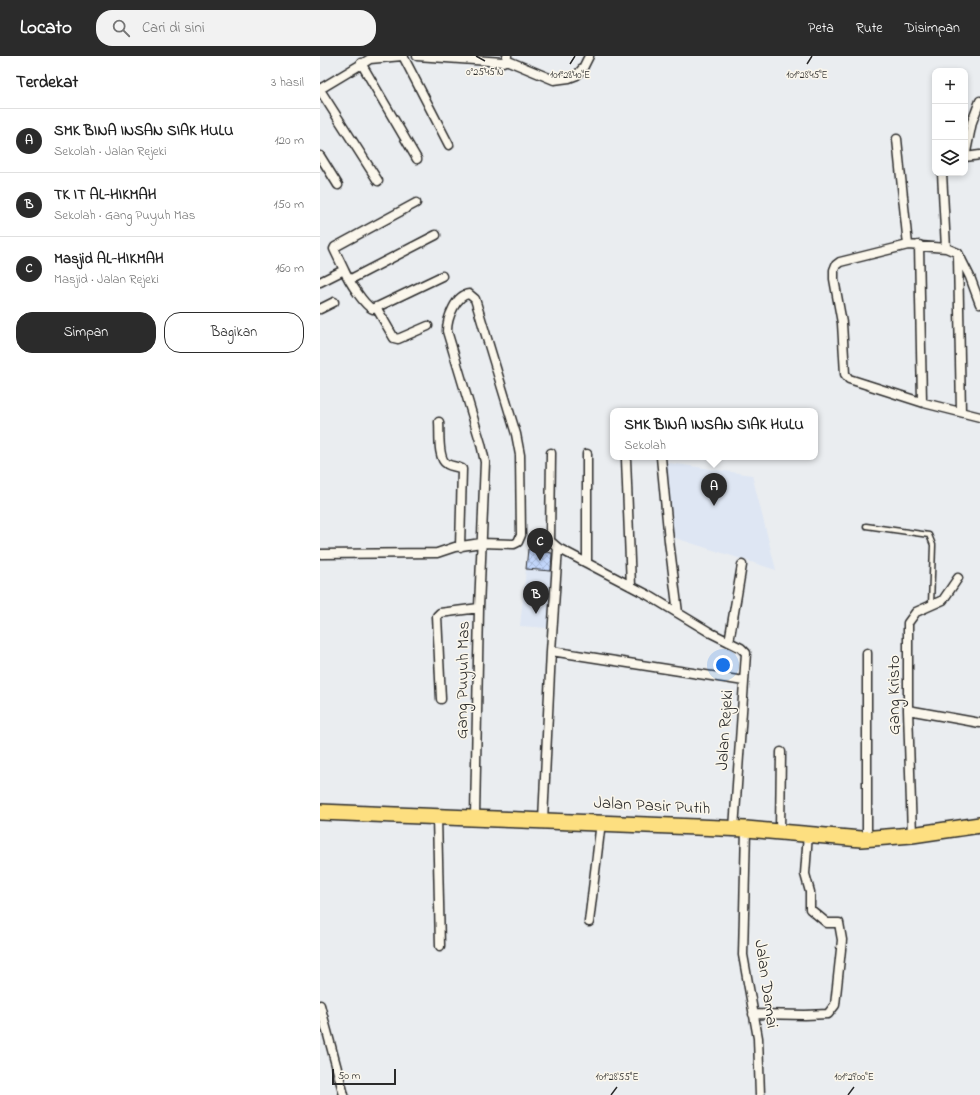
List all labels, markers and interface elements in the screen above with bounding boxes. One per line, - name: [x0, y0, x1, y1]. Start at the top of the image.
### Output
- search box: [96, 10, 376, 46]
- text: Locato: [20, 15, 72, 42]
- icon: search: [110, 17, 132, 39]
- text: Cari di sini: [142, 17, 205, 39]
- text: Peta: [808, 18, 834, 39]
- text: Rute: [856, 18, 883, 39]
- text: Disimpan: [905, 18, 960, 39]
- text: 0°25'45"N: [466, 65, 504, 80]
- text: 101°28'40"E: [550, 68, 590, 83]
- text: 101°28'45"E: [786, 68, 828, 83]
- map controls: [932, 68, 968, 176]
- button: +: [932, 68, 968, 104]
- text: Terdekat: [16, 70, 78, 95]
- text: 3 hasil: [271, 73, 304, 92]
- button: −: [932, 104, 968, 140]
- text: SMK BINA INSAN SIAK HULU: [54, 120, 234, 142]
- text: A: [25, 131, 33, 150]
- text: 120 m: [274, 131, 304, 150]
- button: layers: [932, 140, 968, 176]
- text: Sekolah · Jalan Rejeki: [54, 142, 167, 161]
- text: TK IT AL-HIKMAH: [54, 184, 156, 206]
- text: B: [25, 195, 33, 214]
- text: 150 m: [273, 195, 304, 214]
- text: Sekolah · Gang Puyuh Mas: [54, 206, 195, 225]
- text: Masjid AL-HIKMAH: [54, 248, 164, 270]
- text: C: [25, 259, 33, 278]
- text: 160 m: [275, 259, 304, 278]
- text: Masjid · Jalan Rejeki: [54, 270, 159, 289]
- button: Simpan: [16, 312, 156, 353]
- button: Bagikan: [164, 312, 304, 353]
- popup: [610, 408, 818, 460]
- text: SMK BINA INSAN SIAK HULU: [624, 414, 804, 436]
- text: Sekolah: [624, 436, 666, 455]
- pin: A: [701, 473, 727, 506]
- pin: C: [527, 528, 553, 561]
- pin: B: [523, 581, 549, 614]
- street label: Gang Puyuh Mas: [449, 621, 479, 739]
- your location: [713, 655, 733, 675]
- street label: Gang Kristo: [882, 655, 909, 735]
- street label: Jalan Rejeki: [710, 689, 740, 771]
- street label: Jalan Pasir Putih: [593, 790, 711, 822]
- street label: Jalan Damai: [747, 938, 785, 1030]
- scale bar: [332, 1067, 396, 1086]
- text: 50 m: [338, 1068, 360, 1084]
- text: 101°28'55"E: [596, 1070, 638, 1085]
- text: 101°29'00"E: [834, 1070, 874, 1085]

